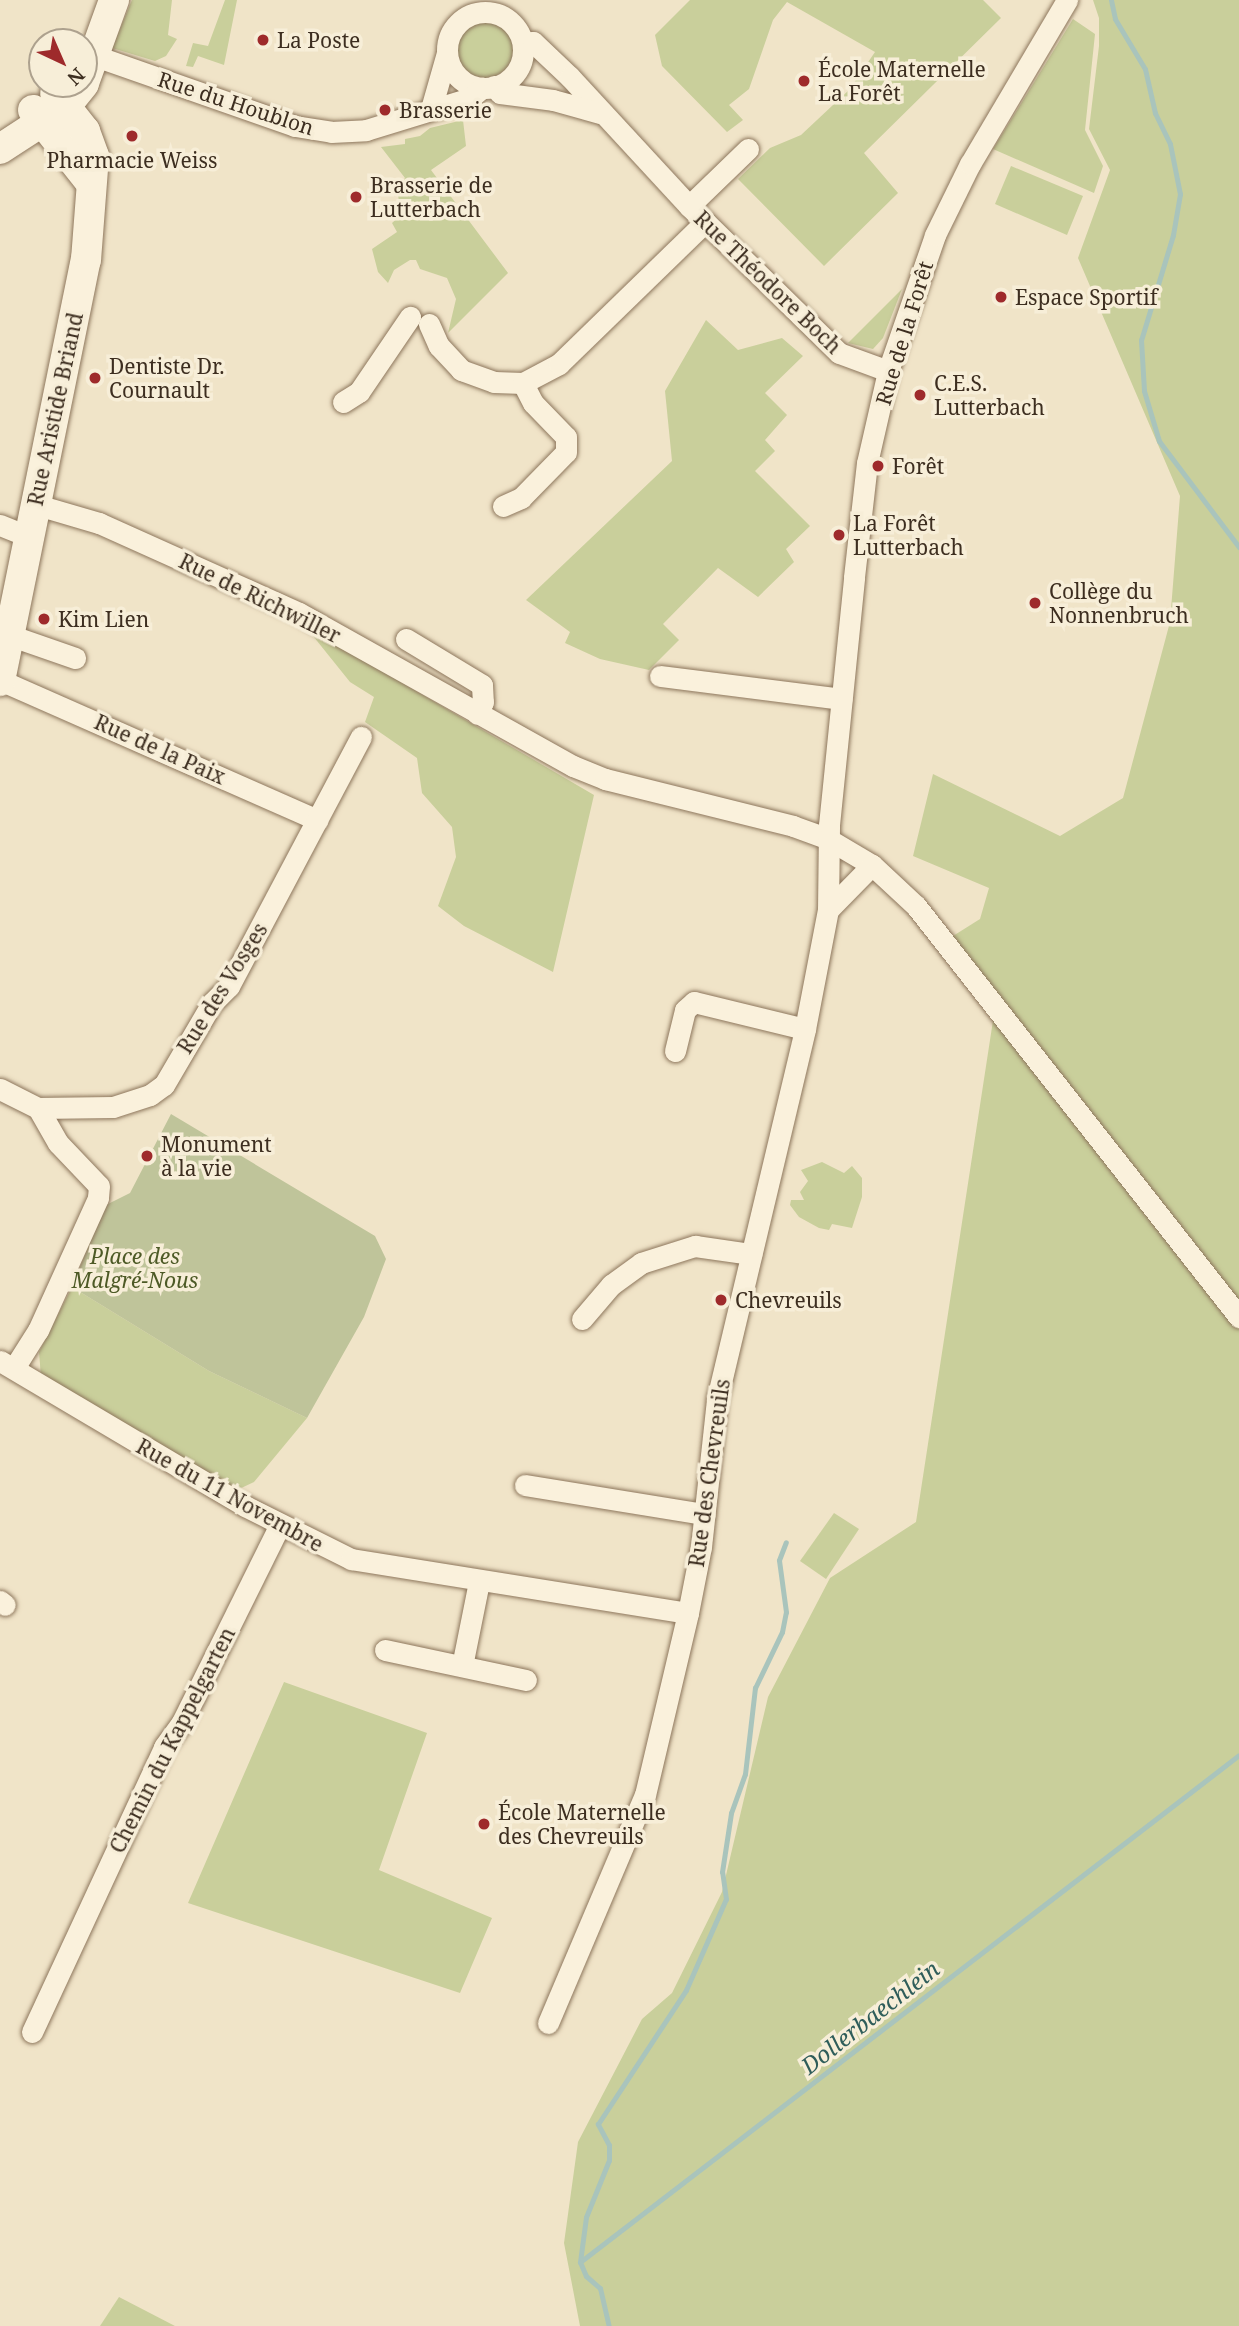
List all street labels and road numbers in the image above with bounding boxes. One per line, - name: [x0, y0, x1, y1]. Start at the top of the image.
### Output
- street label: Rue du Houblon: [155, 66, 317, 140]
- street label: Rue Théodore Boch: [689, 205, 847, 359]
- street label: Rue de la Forêt: [870, 258, 938, 408]
- street label: Rue Aristide Briand: [22, 310, 88, 508]
- street label: Rue de Richwiller: [175, 548, 345, 648]
- street label: Rue de la Paix: [91, 709, 229, 789]
- street label: Rue des Vosges: [172, 918, 272, 1058]
- street label: Rue des Chevreuils: [683, 1377, 735, 1569]
- street label: Rue du 11 Novembre: [132, 1433, 328, 1557]
- street label: Chemin du Kappelgarten: [104, 1623, 240, 1857]

